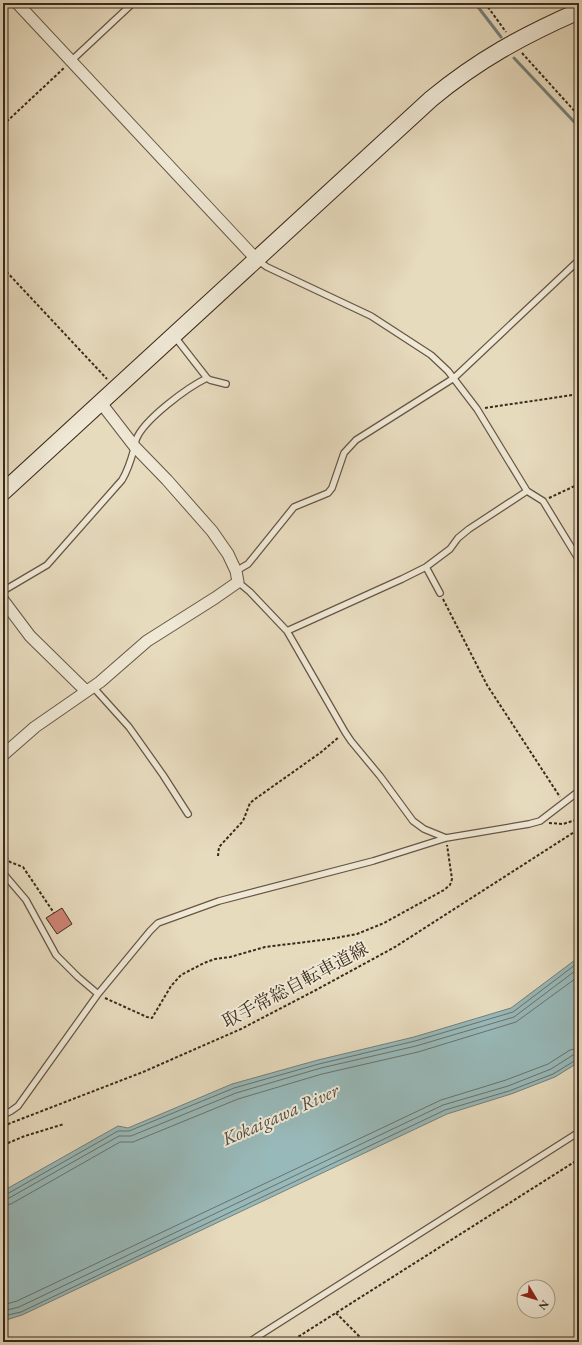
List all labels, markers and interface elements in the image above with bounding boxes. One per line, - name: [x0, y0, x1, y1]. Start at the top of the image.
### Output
- street label: 取手常総自転車道線: [218, 936, 372, 1033]
- water label: Kokaigawa River: [217, 1077, 343, 1152]
- north arrow: [516, 1279, 556, 1319]
- text: N: [536, 1297, 552, 1313]

